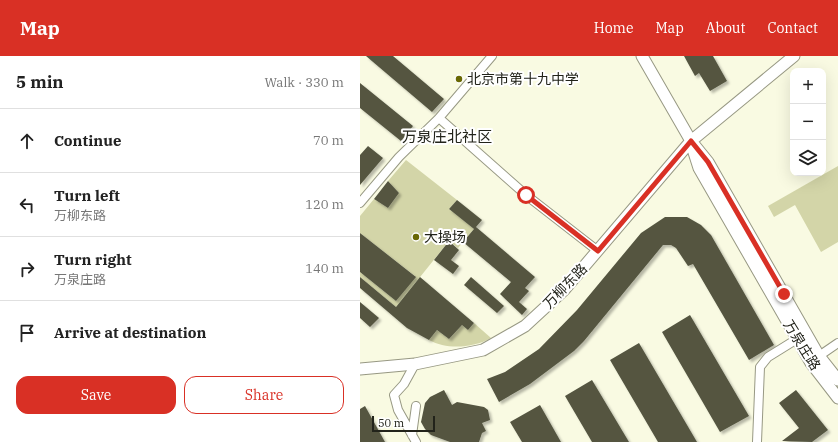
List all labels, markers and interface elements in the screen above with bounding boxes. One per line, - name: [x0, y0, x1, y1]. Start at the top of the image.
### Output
- text: Map: [20, 16, 60, 40]
- text: Home: [594, 19, 633, 37]
- text: Map: [655, 19, 684, 37]
- text: About: [706, 19, 745, 37]
- text: Contact: [767, 19, 818, 37]
- map controls: [790, 68, 826, 176]
- button: +: [790, 68, 826, 104]
- place label: 北京市第十九中学: [467, 70, 579, 88]
- text: 5 min: [16, 71, 64, 93]
- text: Walk · 330 m: [265, 74, 344, 91]
- marker: 北京市第十九中学: [454, 74, 464, 84]
- button: −: [790, 104, 826, 140]
- district label: 万泉庄北社区: [402, 127, 492, 146]
- icon: ahead: [16, 130, 38, 152]
- text: Continue: [54, 131, 121, 150]
- text: 70 m: [313, 132, 344, 149]
- button: layers: [790, 140, 826, 176]
- text: Turn left: [54, 186, 120, 205]
- route start: [517, 186, 535, 204]
- icon: left: [16, 194, 38, 216]
- text: 120 m: [305, 196, 344, 213]
- text: 万柳东路: [54, 207, 106, 224]
- place label: 大操场: [424, 228, 466, 246]
- marker: 大操场: [411, 232, 421, 242]
- text: Turn right: [54, 250, 132, 269]
- icon: right: [16, 258, 38, 280]
- text: 140 m: [305, 260, 344, 277]
- street label: 万柳东路: [539, 260, 591, 312]
- text: 万泉庄路: [54, 271, 106, 288]
- route end: [775, 285, 793, 303]
- street label: 万泉庄路: [780, 316, 824, 374]
- icon: arrive: [16, 322, 38, 344]
- text: Arrive at destination: [54, 323, 206, 342]
- button: Save: [16, 376, 176, 414]
- button: Share: [184, 376, 344, 414]
- scale bar: [372, 414, 435, 433]
- text: 50 m: [378, 416, 404, 430]

